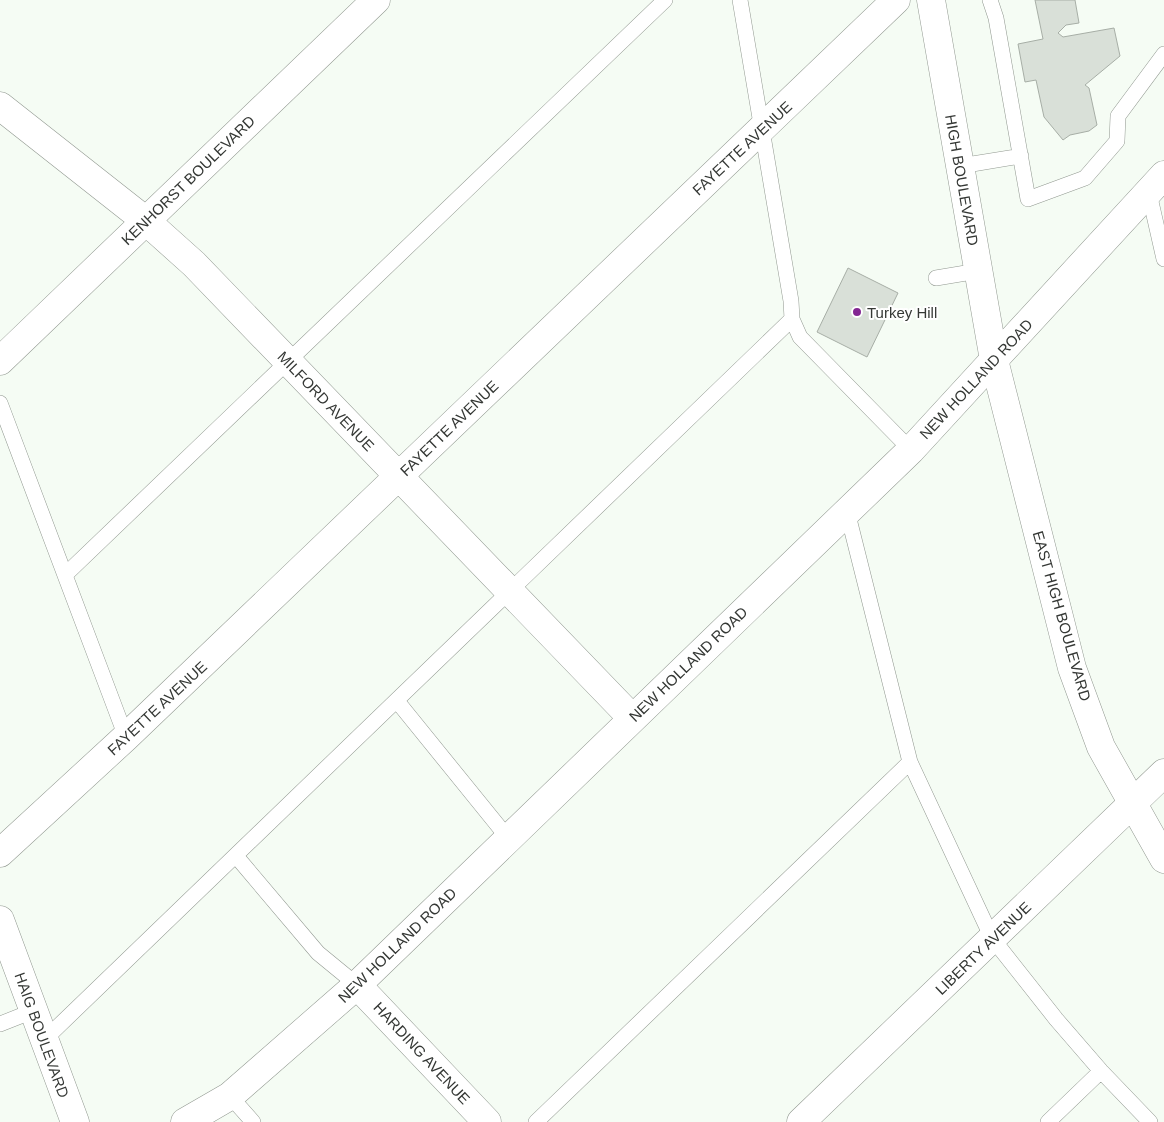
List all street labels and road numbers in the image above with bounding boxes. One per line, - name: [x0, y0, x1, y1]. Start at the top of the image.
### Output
- street label: FAYETTE AVENUE: [689, 98, 795, 198]
- street label: KENHORST BOULEVARD: [118, 112, 258, 248]
- street label: HIGH BOULEVARD: [942, 113, 982, 247]
- street label: NEW HOLLAND ROAD: [916, 315, 1036, 442]
- street label: MILFORD AVENUE: [274, 348, 378, 454]
- street label: FAYETTE AVENUE: [397, 377, 501, 479]
- street label: EAST HIGH BOULEVARD: [1030, 529, 1094, 703]
- street label: NEW HOLLAND ROAD: [625, 603, 751, 725]
- street label: FAYETTE AVENUE: [104, 658, 210, 758]
- street label: NEW HOLLAND ROAD: [334, 884, 460, 1006]
- street label: LIBERTY AVENUE: [932, 898, 1034, 998]
- street label: HAIG BOULEVARD: [11, 970, 73, 1100]
- street label: HARDING AVENUE: [370, 999, 474, 1107]

